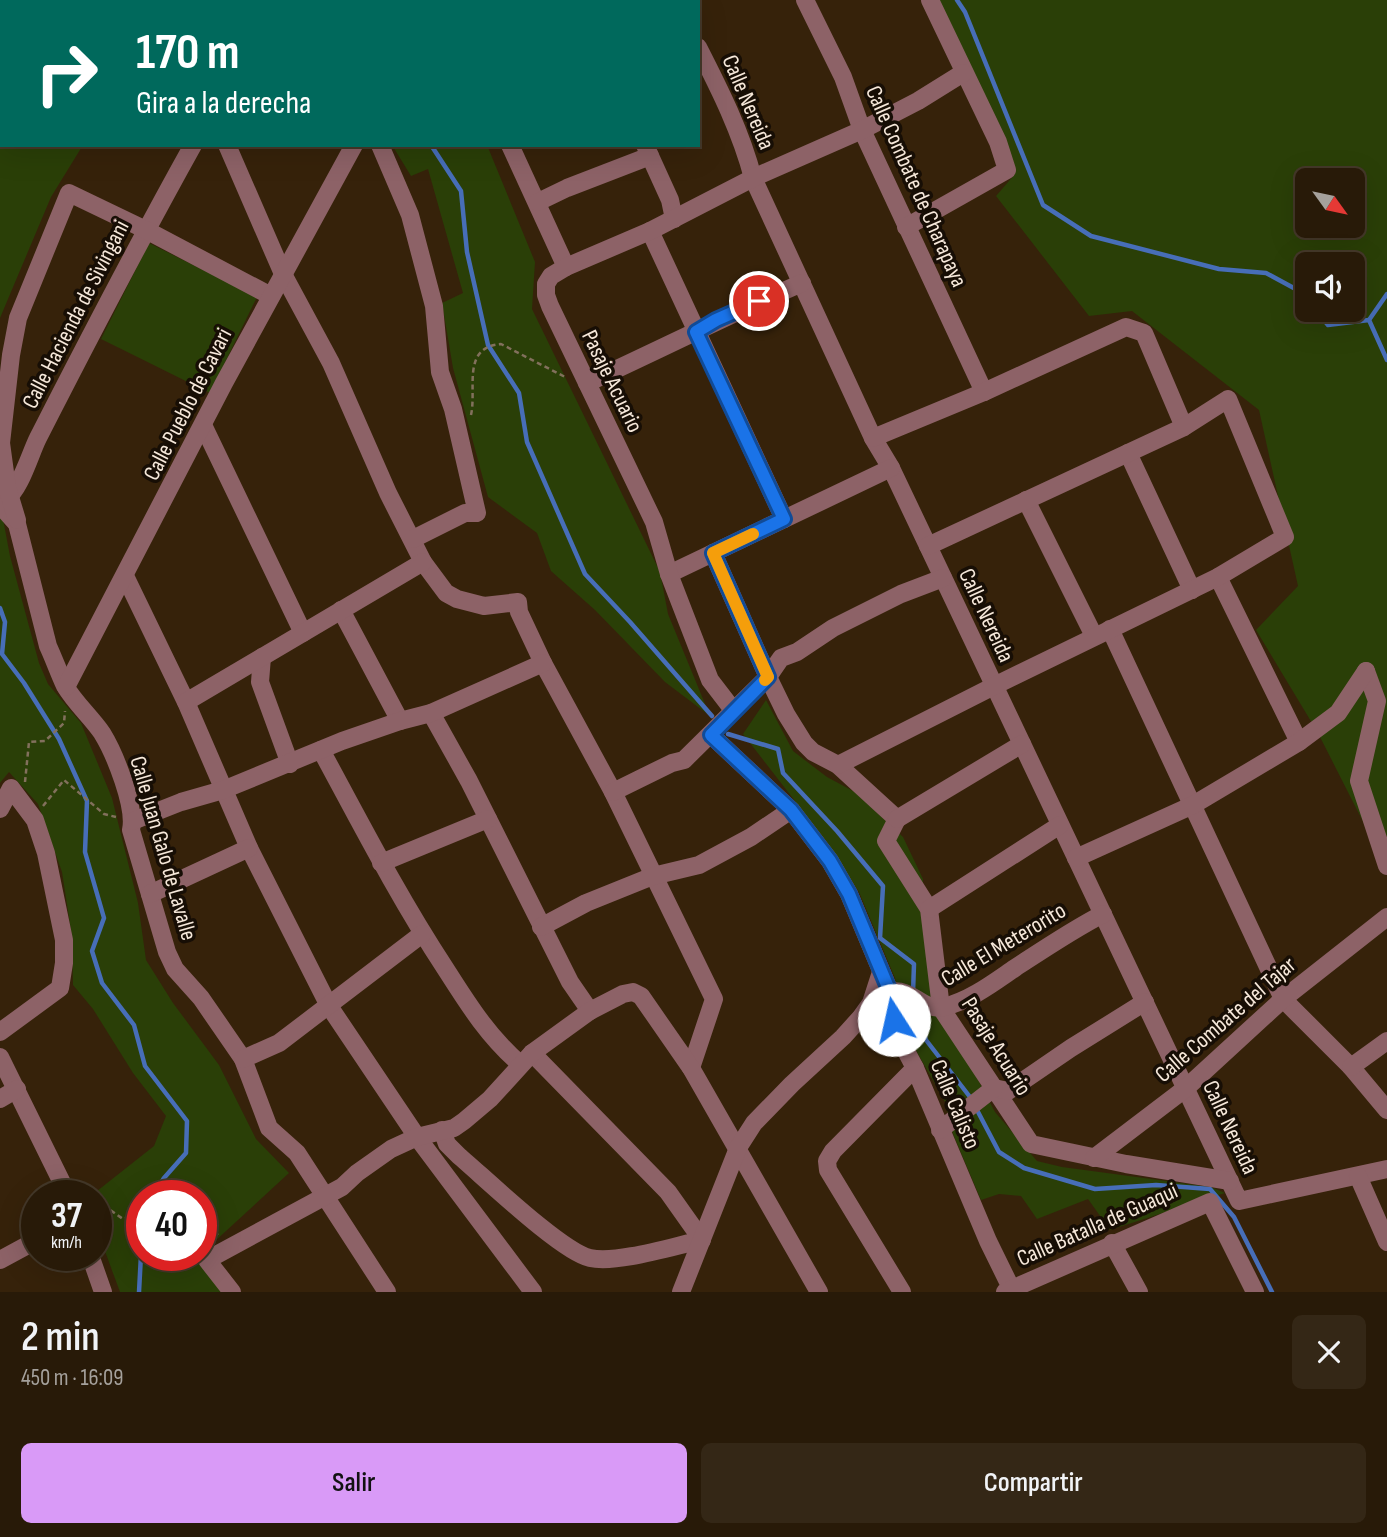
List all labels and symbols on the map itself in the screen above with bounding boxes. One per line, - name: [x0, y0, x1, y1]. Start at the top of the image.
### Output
- street label: Calle Nereida: [716, 51, 781, 154]
- street label: Calle Combate de Charapaya: [859, 81, 973, 291]
- north arrow: [1295, 168, 1365, 238]
- street label: Calle Hacienda de Sivingani: [16, 216, 136, 413]
- pin: [729, 271, 789, 331]
- street label: Calle Pueblo de Cavari: [138, 324, 238, 485]
- street label: Pasaje Acuario: [575, 326, 649, 437]
- street label: Calle Nereida: [952, 564, 1020, 667]
- street label: Calle Juan Galo de Lavalle: [123, 753, 203, 944]
- street label: Calle El Meterorito: [936, 897, 1071, 993]
- street label: Calle Combate del Tajar: [1150, 951, 1302, 1089]
- position arrow: [857, 983, 931, 1057]
- street label: Pasaje Acuario: [955, 992, 1037, 1101]
- street label: Calle Calisto: [924, 1055, 986, 1153]
- street label: Calle Nereida: [1196, 1076, 1264, 1179]
- street label: Calle Batalla de Guaqui: [1013, 1177, 1182, 1273]
- speed limit sign: 40: [126, 1180, 217, 1271]

